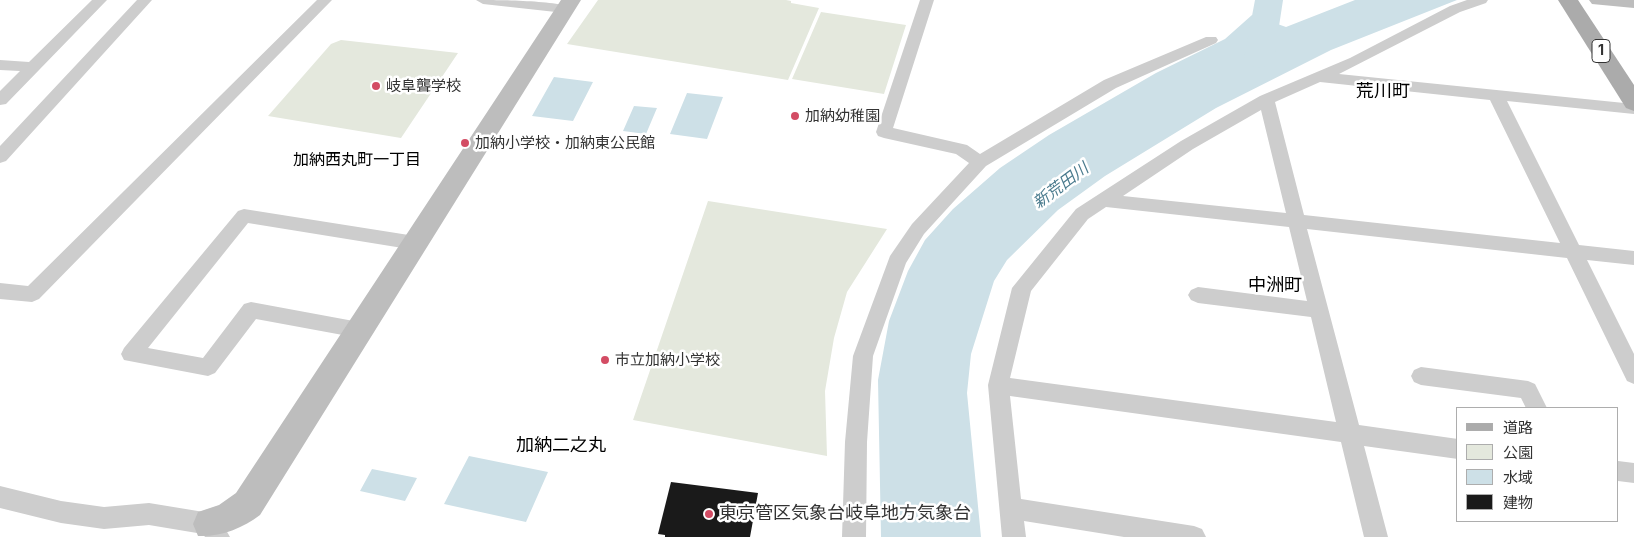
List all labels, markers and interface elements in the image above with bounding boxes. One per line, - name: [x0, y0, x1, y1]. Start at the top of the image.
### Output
- road number: 1: [1592, 40, 1610, 62]
- place label: 岐阜聾学校: [386, 77, 461, 95]
- marker: 岐阜聾学校: [370, 80, 382, 92]
- district label: 荒川町: [1356, 81, 1410, 103]
- place label: 加納幼稚園: [805, 107, 880, 125]
- marker: 加納幼稚園: [789, 110, 801, 122]
- place label: 加納小学校・加納東公民館: [475, 134, 655, 152]
- marker: 加納小学校・加納東公民館: [459, 137, 471, 149]
- district label: 加納西丸町一丁目: [293, 150, 421, 170]
- water label: 新荒田川: [1030, 159, 1092, 213]
- district label: 中洲町: [1248, 275, 1302, 297]
- place label: 市立加納小学校: [615, 351, 720, 369]
- marker: 市立加納小学校: [599, 354, 611, 366]
- legend: [1456, 407, 1619, 522]
- text: 道路: [1503, 418, 1533, 437]
- district label: 加納二之丸: [516, 435, 606, 457]
- text: 公園: [1503, 443, 1533, 462]
- text: 水域: [1503, 468, 1533, 487]
- text: 建物: [1503, 493, 1533, 512]
- place label: 東京管区気象台岐阜地方気象台: [719, 503, 971, 525]
- marker: 東京管区気象台岐阜地方気象台: [703, 508, 715, 520]

